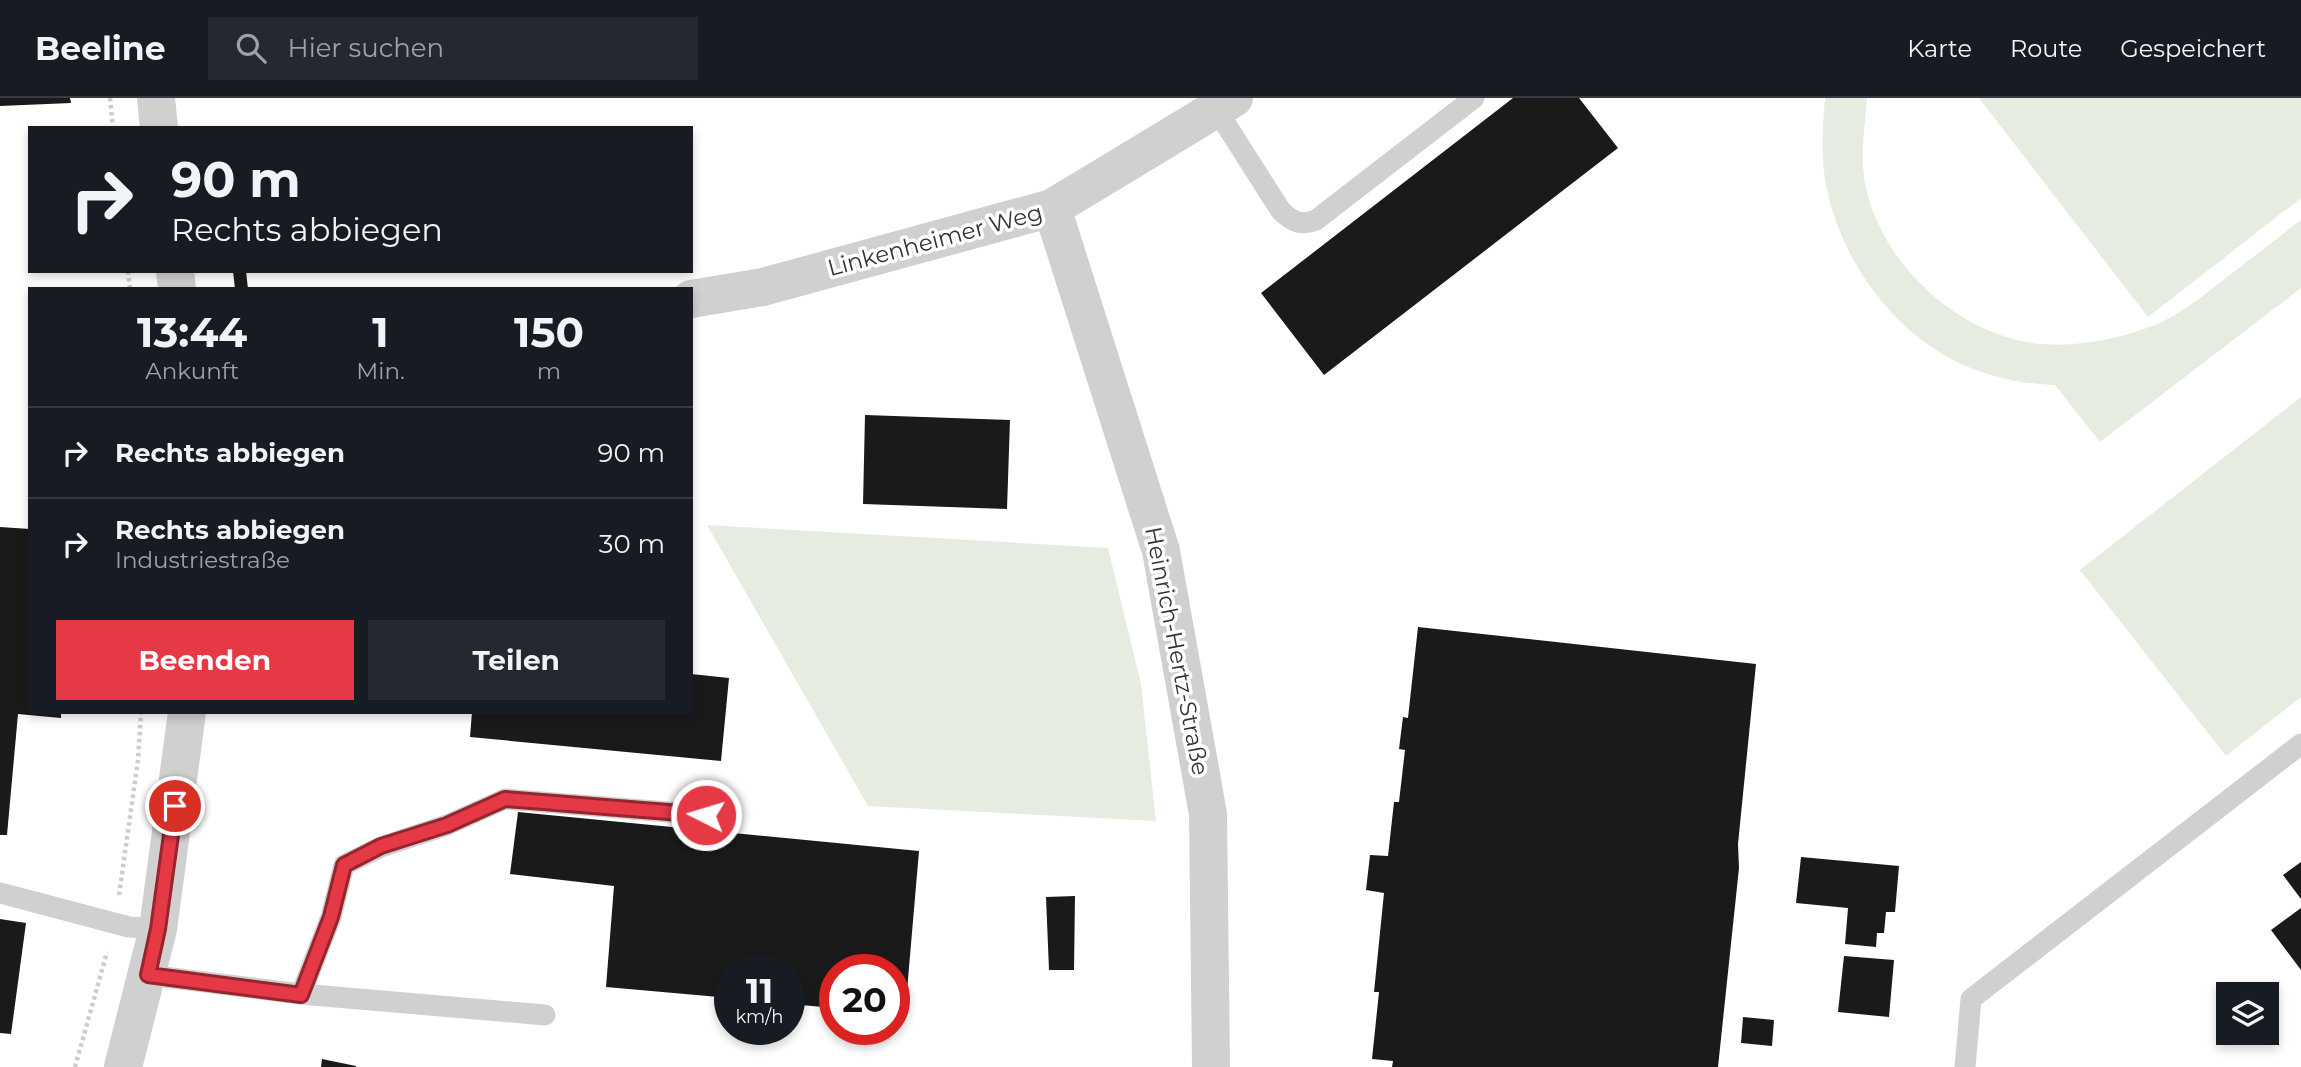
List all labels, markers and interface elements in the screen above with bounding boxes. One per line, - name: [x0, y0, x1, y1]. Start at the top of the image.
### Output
- search box: [208, 17, 698, 80]
- text: Beeline: [35, 28, 166, 68]
- icon: search: [232, 29, 270, 67]
- text: Hier suchen: [288, 32, 444, 64]
- text: Karte: [1907, 34, 1972, 63]
- text: Route: [2010, 34, 2082, 63]
- text: Gespeichert: [2120, 34, 2266, 63]
- text: 90 m: [171, 150, 301, 209]
- icon: right: [56, 154, 147, 245]
- street label: Linkenheimer Weg: [825, 198, 1045, 282]
- text: Rechts abbiegen: [171, 210, 443, 249]
- text: 13:44: [137, 306, 247, 358]
- text: 1: [372, 306, 389, 358]
- text: 150: [514, 306, 584, 358]
- text: Ankunft: [145, 357, 239, 385]
- text: Min.: [356, 357, 405, 385]
- text: m: [537, 357, 561, 385]
- icon: right: [56, 434, 94, 472]
- text: Rechts abbiegen: [115, 437, 345, 469]
- text: 90 m: [598, 437, 665, 469]
- text: Rechts abbiegen: [115, 514, 345, 546]
- street label: Heinrich-Hertz-Straße: [1139, 524, 1215, 778]
- icon: right: [56, 525, 94, 563]
- text: 30 m: [599, 528, 665, 560]
- text: Industriestraße: [115, 546, 290, 574]
- button: Beenden: [56, 620, 354, 700]
- button: Teilen: [368, 620, 665, 700]
- pin: [145, 776, 205, 836]
- position arrow: [669, 778, 743, 852]
- icon: arrive: [156, 787, 194, 825]
- speed limit sign: 20: [819, 954, 910, 1045]
- text: 11: [746, 969, 773, 1012]
- map controls: [2216, 982, 2279, 1045]
- button: layers: [2216, 982, 2279, 1045]
- text: km/h: [735, 1006, 784, 1028]

